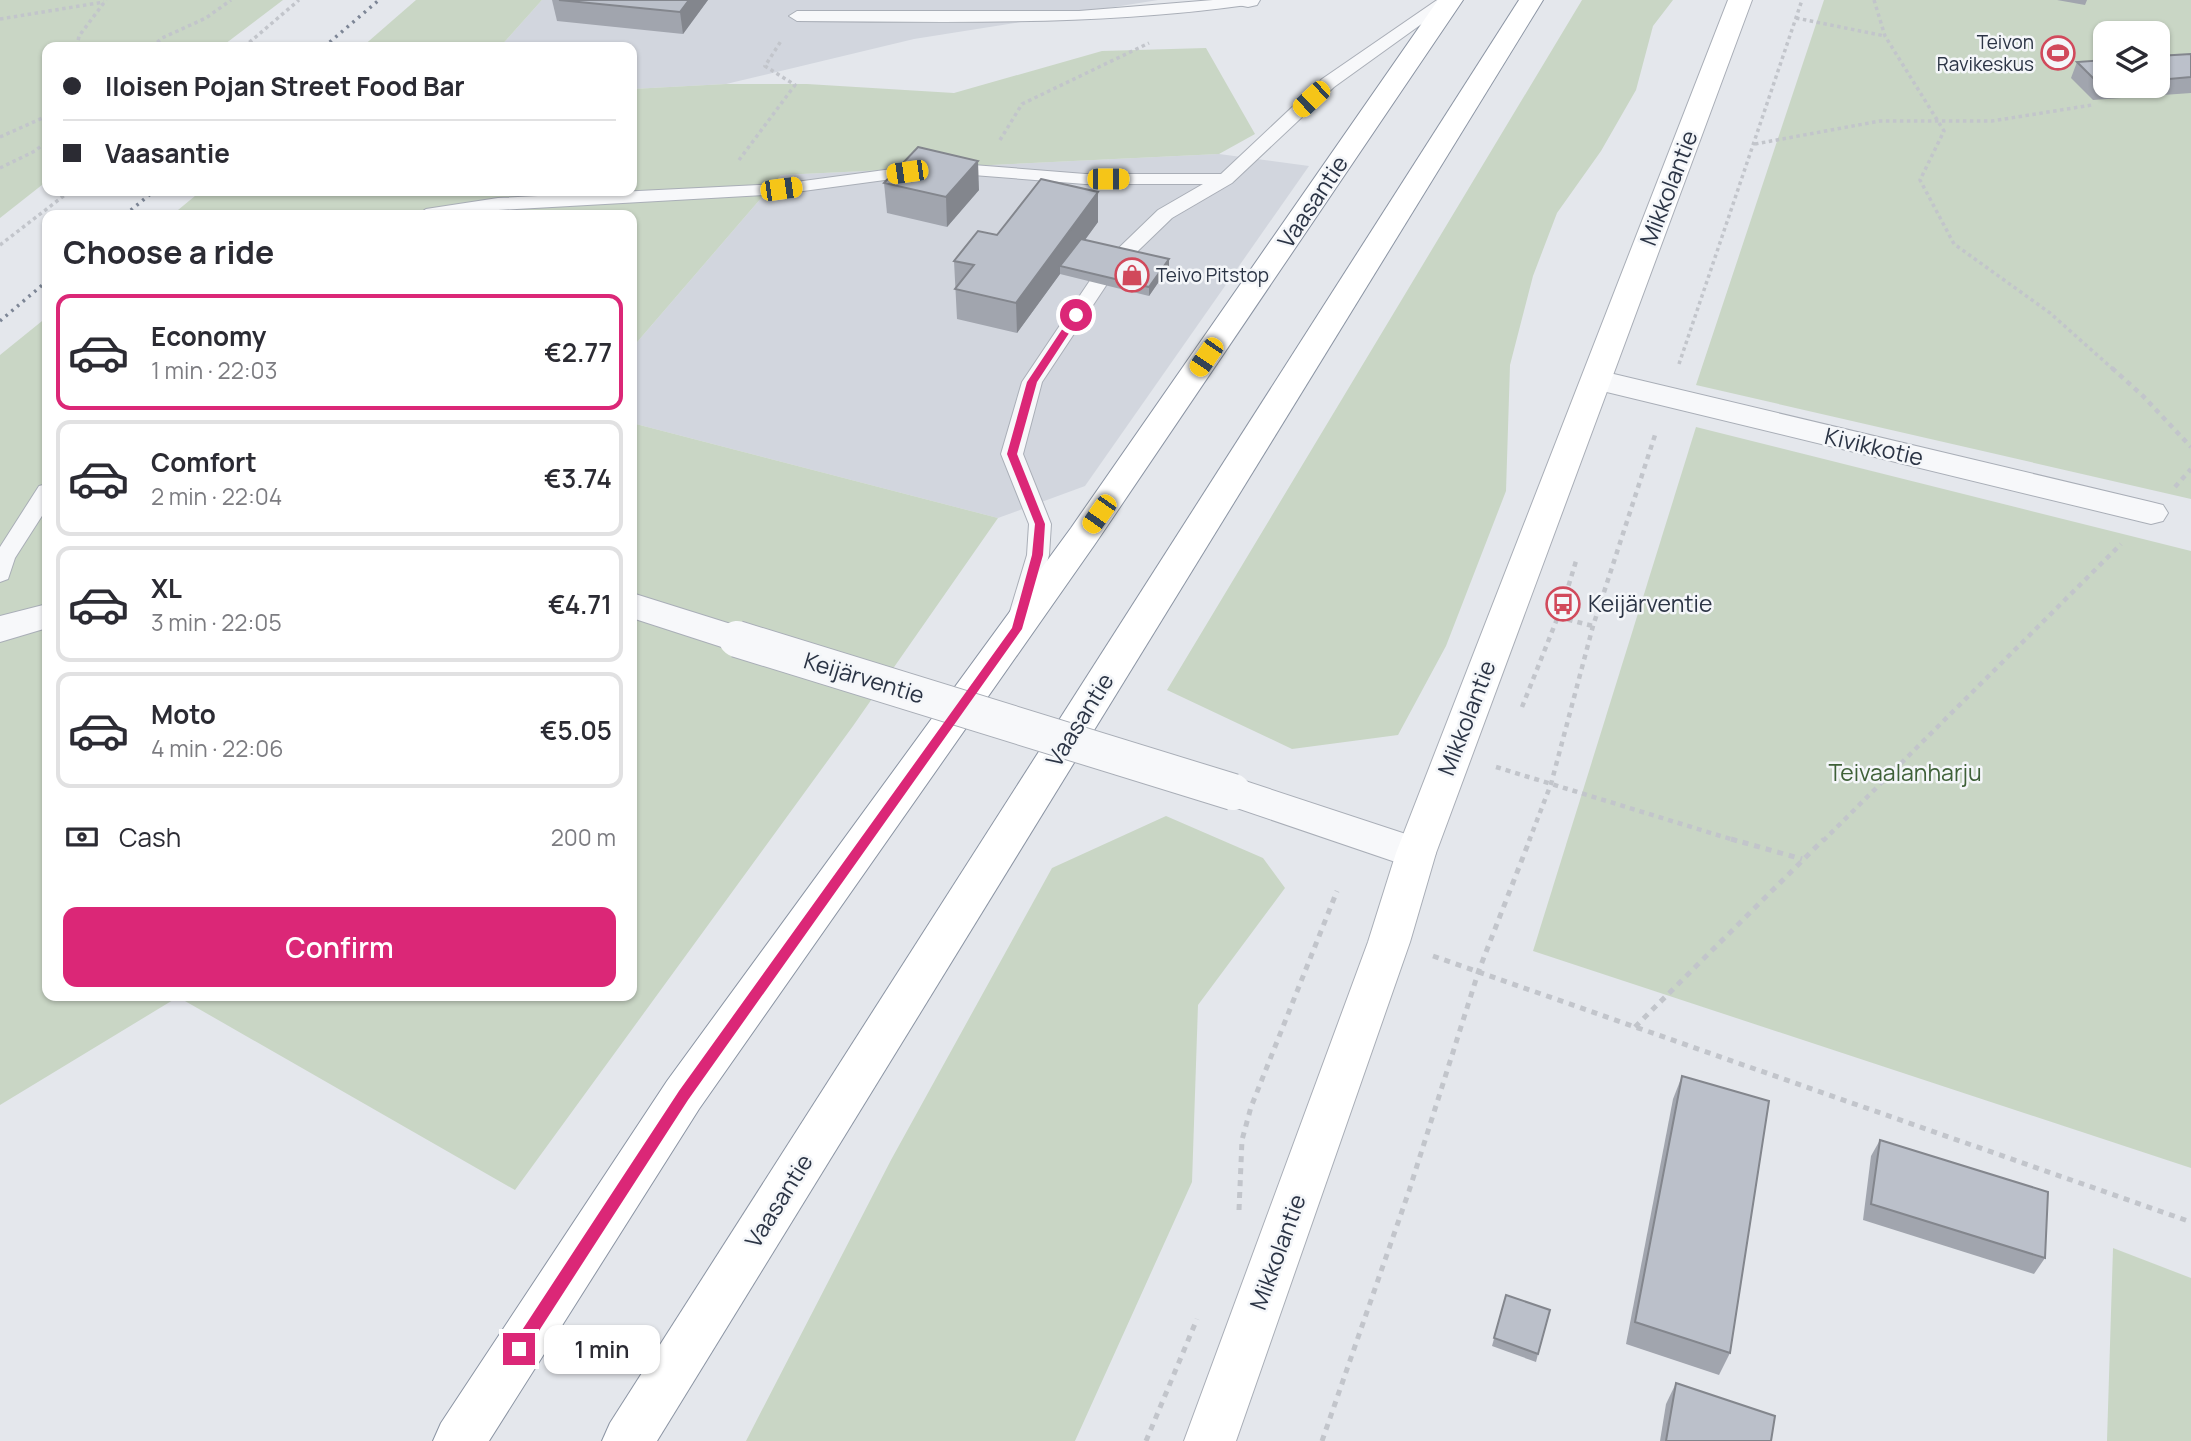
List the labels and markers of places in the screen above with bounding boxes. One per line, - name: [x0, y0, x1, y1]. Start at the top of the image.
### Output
- place label: Teivon Ravikeskus: [1937, 29, 2034, 77]
- sports icon: Teivon Ravikeskus: [2039, 34, 2077, 72]
- shop icon: Teivo Pitstop: [1113, 256, 1151, 294]
- place label: Teivo Pitstop: [1156, 262, 1269, 288]
- bus stop icon: Keijärventie: [1544, 585, 1582, 623]
- place label: Keijärventie: [1588, 587, 1712, 619]

